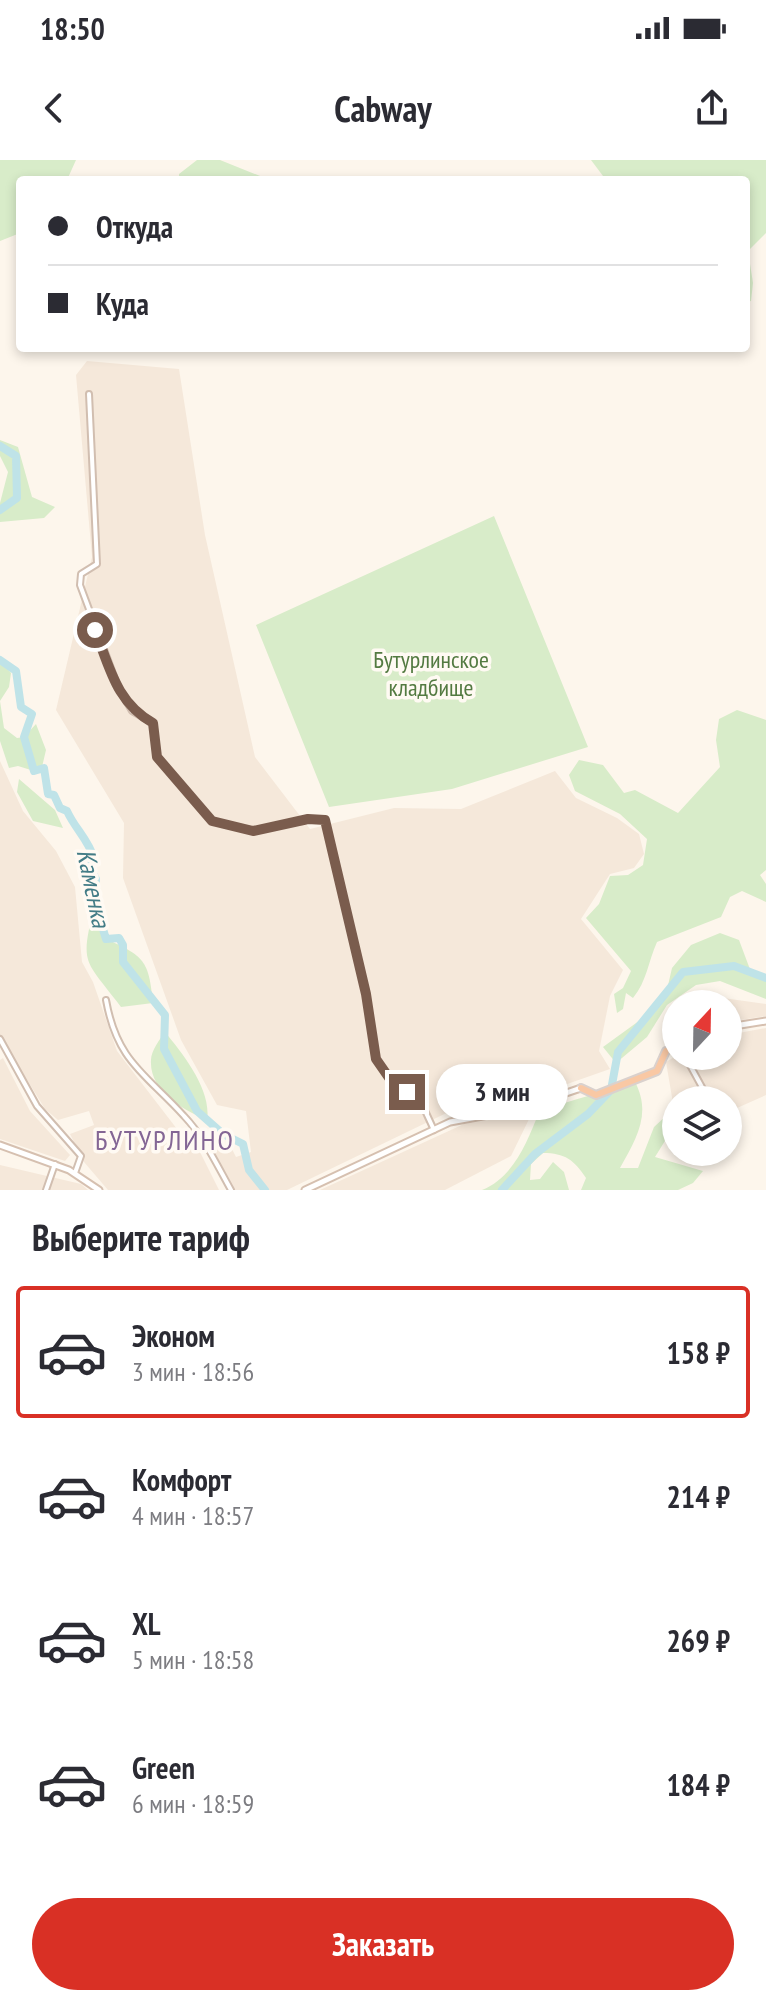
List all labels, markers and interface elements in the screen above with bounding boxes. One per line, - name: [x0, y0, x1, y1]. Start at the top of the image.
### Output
- text: 18:50: [40, 9, 105, 48]
- text: Cabway: [334, 85, 432, 132]
- icon: back: [32, 86, 76, 130]
- icon: share: [690, 86, 734, 130]
- text: Откуда: [96, 207, 173, 246]
- text: Куда: [96, 284, 149, 323]
- route start: [77, 612, 113, 648]
- park label: Бутурлинское кладбище: [373, 644, 489, 703]
- water label: Каменка: [70, 846, 119, 932]
- north arrow: [662, 990, 742, 1070]
- map controls: [662, 990, 742, 1166]
- callout: 3 мин: [435, 1064, 567, 1120]
- route end: [389, 1074, 425, 1110]
- text: 3 мин: [474, 1075, 530, 1108]
- button: layers: [662, 1086, 742, 1166]
- district label: БУТУРЛИНО: [95, 1121, 235, 1158]
- text: Выберите тариф: [32, 1214, 250, 1261]
- icon: car: [36, 1316, 108, 1388]
- text: Эконом: [132, 1316, 215, 1355]
- text: 158 ₽: [666, 1333, 730, 1372]
- text: 3 мин · 18:56: [132, 1355, 254, 1388]
- icon: car: [36, 1460, 108, 1532]
- text: Комфорт: [132, 1460, 231, 1499]
- text: 214 ₽: [666, 1477, 730, 1516]
- text: 4 мин · 18:57: [132, 1499, 254, 1532]
- icon: car: [36, 1604, 108, 1676]
- text: XL: [132, 1604, 161, 1643]
- text: 269 ₽: [666, 1621, 730, 1660]
- text: 5 мин · 18:58: [132, 1643, 254, 1676]
- icon: car: [36, 1748, 108, 1820]
- text: Green: [132, 1748, 195, 1787]
- text: 184 ₽: [666, 1765, 730, 1804]
- text: 6 мин · 18:59: [132, 1787, 254, 1820]
- button: Заказать: [32, 1898, 734, 1990]

